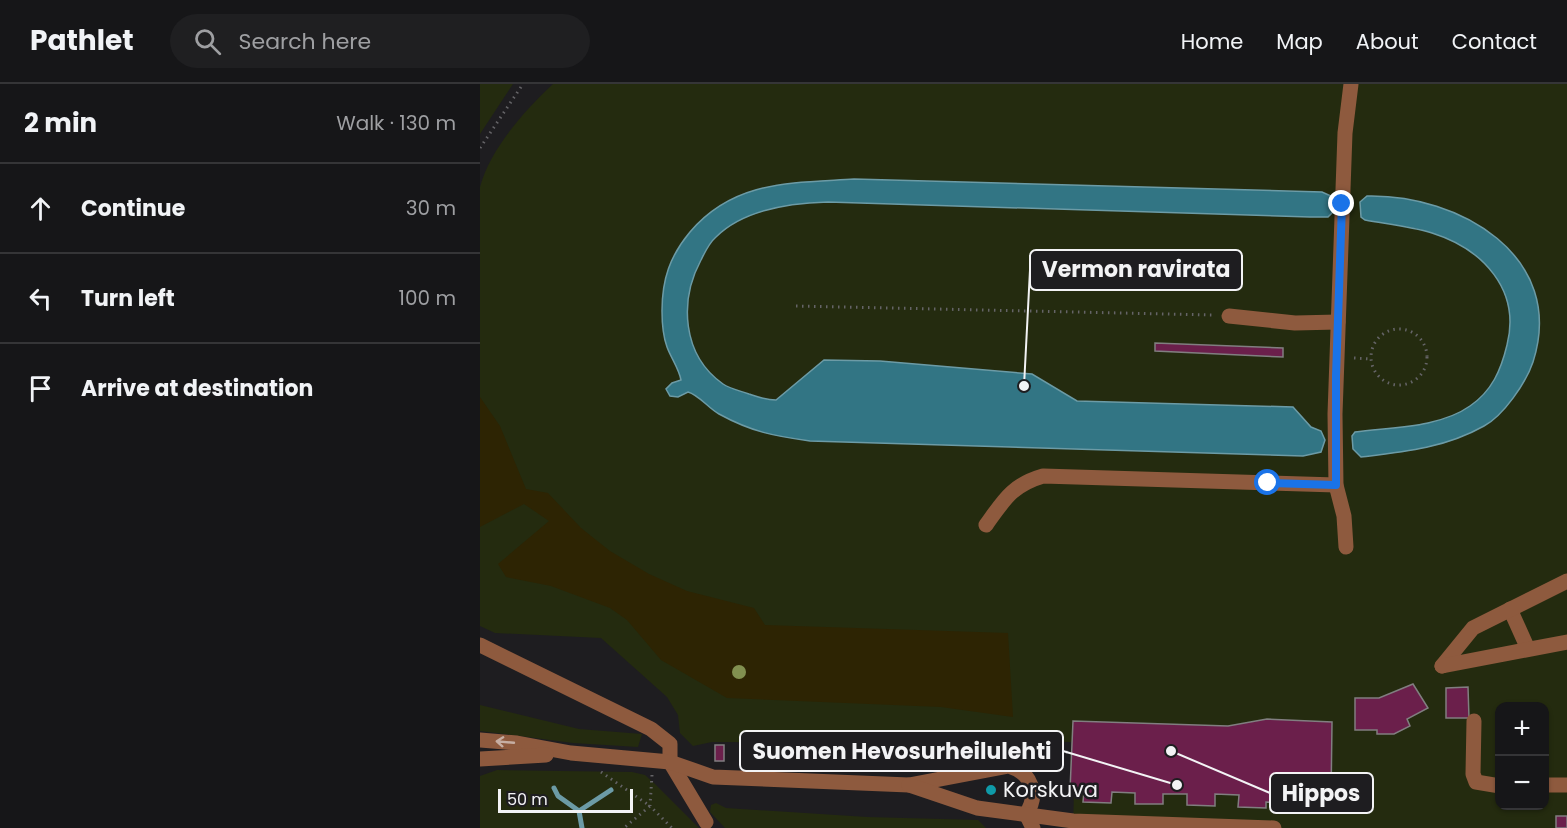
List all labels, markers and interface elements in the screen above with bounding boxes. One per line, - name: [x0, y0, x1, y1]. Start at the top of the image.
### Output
- search box: [170, 14, 590, 68]
- text: Pathlet: [30, 21, 134, 60]
- icon: search: [191, 25, 224, 58]
- text: Search here: [239, 26, 371, 57]
- text: Home: [1181, 27, 1243, 56]
- text: Map: [1276, 27, 1323, 56]
- text: About: [1356, 27, 1419, 56]
- text: Contact: [1452, 27, 1537, 56]
- text: 2 min: [24, 105, 97, 141]
- text: Walk · 130 m: [336, 109, 456, 137]
- route end: [1328, 190, 1354, 216]
- icon: ahead: [24, 192, 57, 225]
- text: Continue: [81, 193, 185, 224]
- text: 30 m: [406, 194, 456, 222]
- callout: Vermon ravirata: [1030, 250, 1242, 290]
- text: Vermon ravirata: [1042, 254, 1230, 285]
- icon: left: [24, 282, 57, 315]
- text: Turn left: [81, 283, 175, 314]
- text: 100 m: [399, 284, 456, 312]
- icon: arrive: [24, 372, 57, 405]
- text: Arrive at destination: [81, 373, 313, 404]
- route start: [1254, 469, 1280, 495]
- map controls: [1495, 702, 1549, 810]
- button: +: [1495, 702, 1549, 756]
- callout: Suomen Hevosurheilulehti: [740, 731, 1063, 771]
- text: Suomen Hevosurheilulehti: [752, 736, 1052, 767]
- one-way arrow: [495, 737, 515, 748]
- button: −: [1495, 756, 1549, 810]
- callout: Hippos: [1270, 773, 1373, 813]
- place label: Korskuva: [1003, 775, 1098, 804]
- text: Hippos: [1282, 778, 1360, 809]
- marker: Korskuva: [984, 783, 998, 797]
- scale bar: [498, 786, 633, 814]
- text: 50 m: [507, 788, 548, 811]

